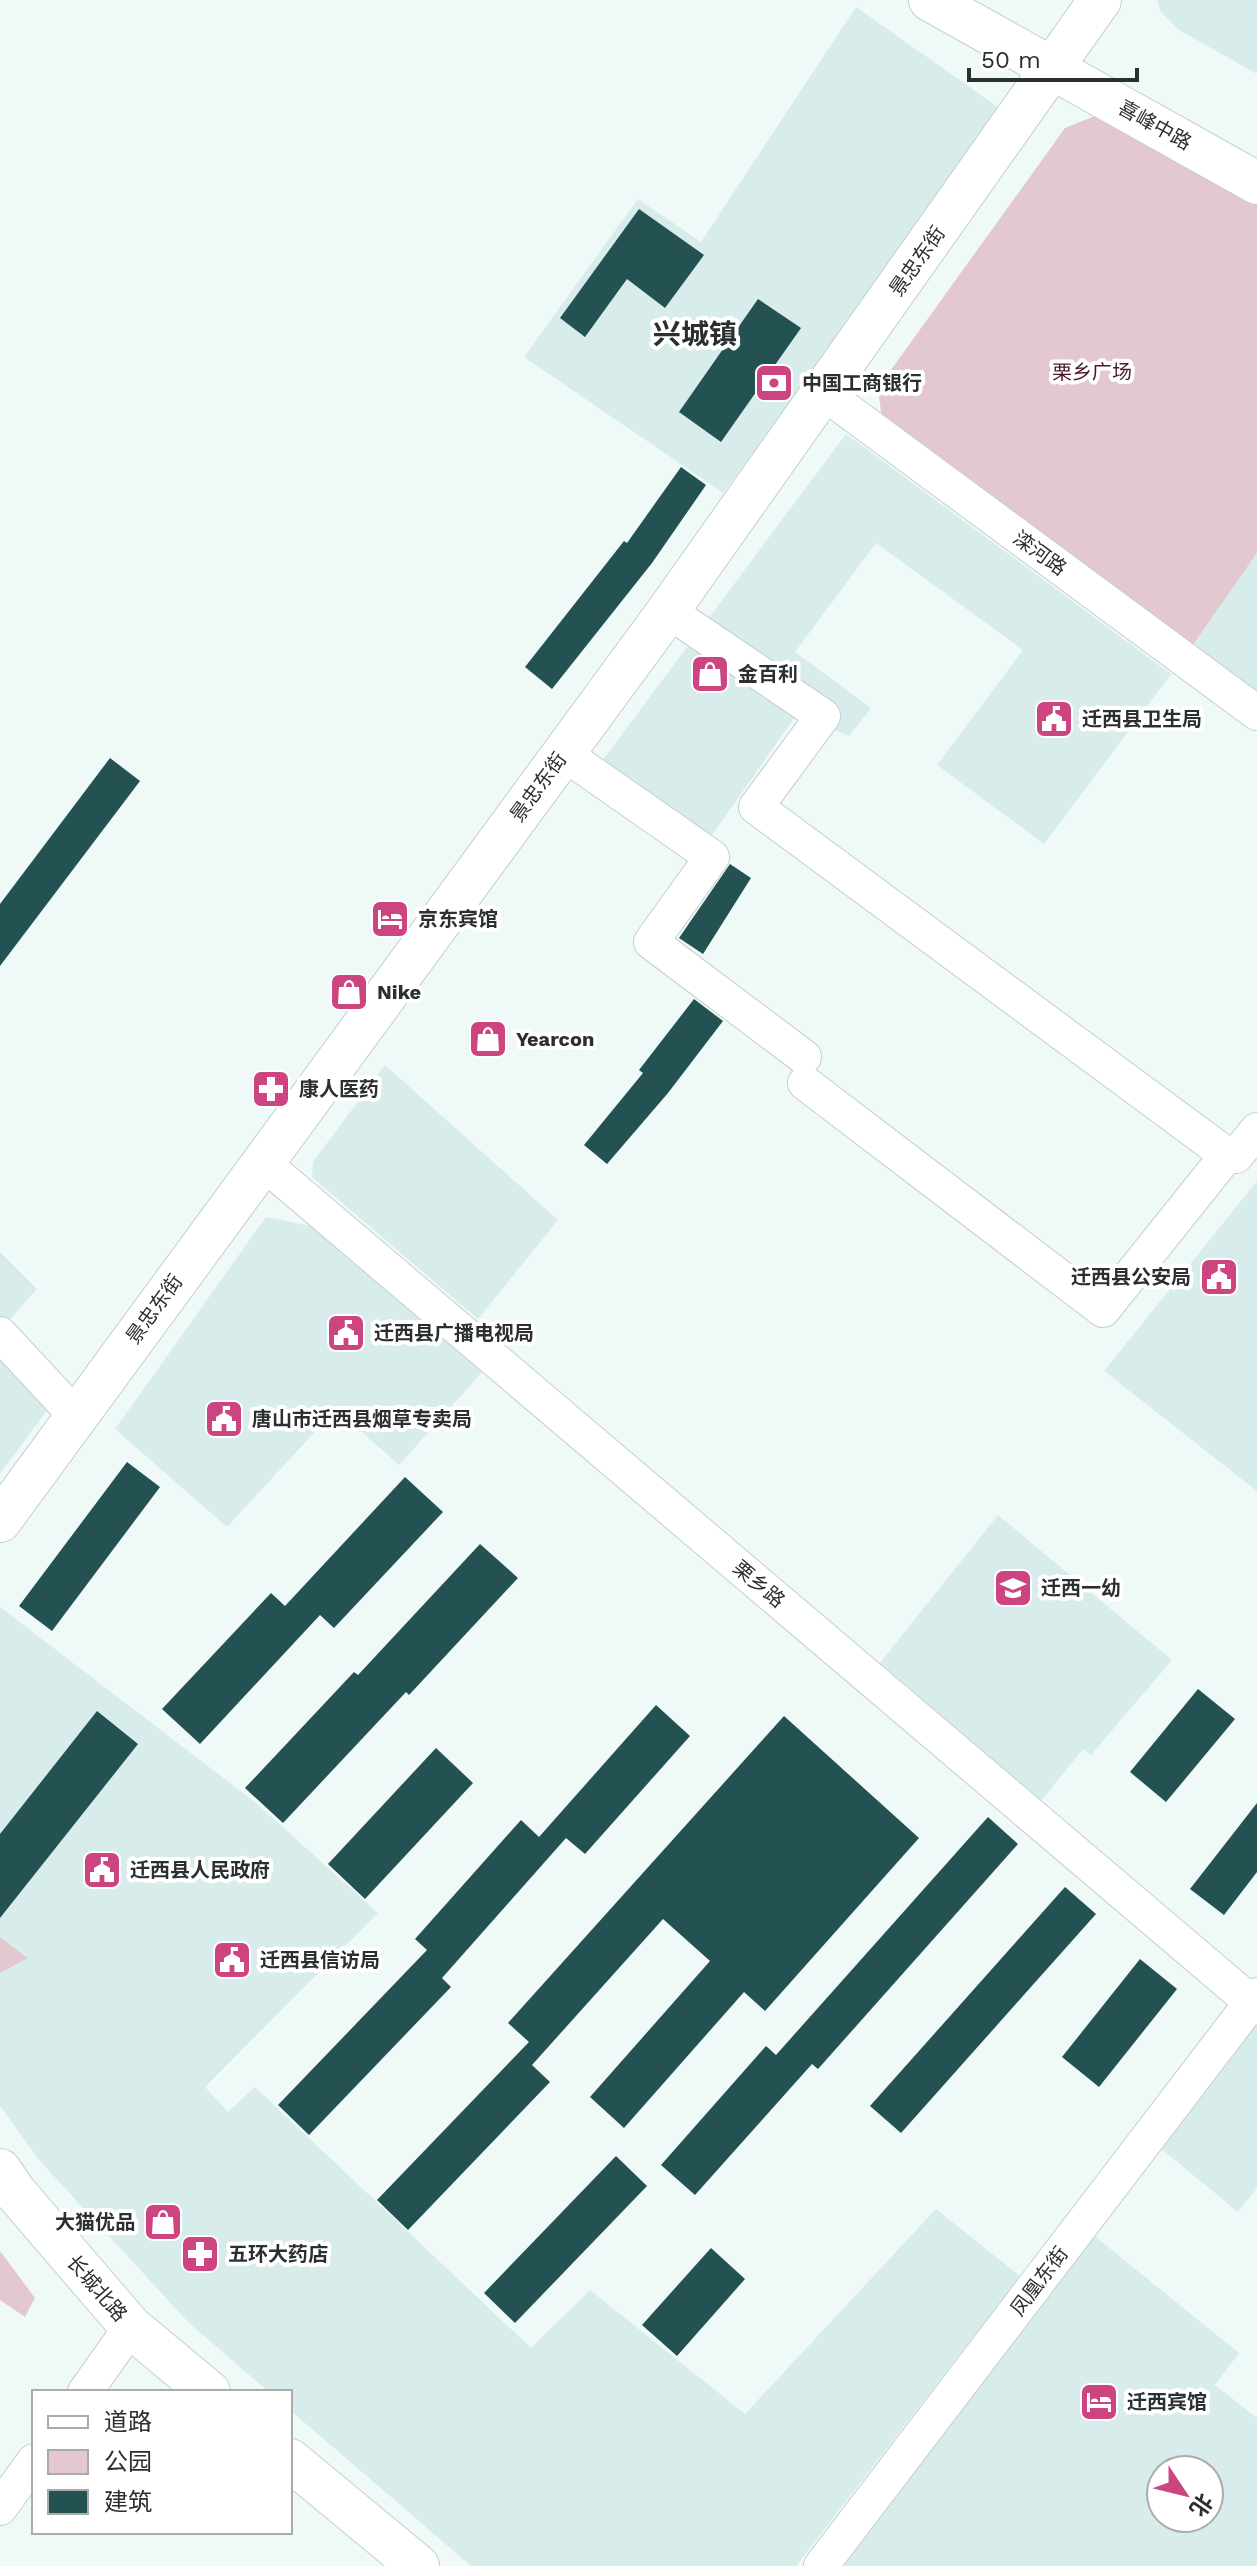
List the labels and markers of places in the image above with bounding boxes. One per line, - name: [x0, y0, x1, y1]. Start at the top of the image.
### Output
- bank icon: 中国工商银行: [753, 362, 795, 404]
- place label: 中国工商银行: [802, 371, 922, 395]
- shop icon: 金百利: [689, 653, 731, 695]
- place label: 金百利: [738, 662, 798, 686]
- public building icon: 迁西县卫生局: [1033, 698, 1075, 740]
- place label: 迁西县卫生局: [1082, 707, 1202, 731]
- hotel icon: 京东宾馆: [369, 898, 411, 940]
- place label: 京东宾馆: [418, 907, 498, 931]
- shop icon: Nike: [328, 971, 370, 1013]
- place label: Nike: [377, 980, 421, 1004]
- shop icon: Yearcon: [467, 1018, 509, 1060]
- place label: Yearcon: [516, 1027, 594, 1051]
- pharmacy icon: 康人医药: [250, 1068, 292, 1110]
- place label: 康人医药: [299, 1077, 379, 1101]
- public building icon: 迁西县公安局: [1198, 1256, 1240, 1298]
- place label: 迁西县公安局: [1071, 1265, 1191, 1289]
- public building icon: 迁西县广播电视局: [325, 1312, 367, 1354]
- place label: 迁西县广播电视局: [374, 1321, 534, 1345]
- public building icon: 唐山市迁西县烟草专卖局: [203, 1398, 245, 1440]
- place label: 唐山市迁西县烟草专卖局: [252, 1407, 472, 1431]
- school or university icon: 迁西一幼: [992, 1567, 1034, 1609]
- place label: 迁西一幼: [1041, 1576, 1121, 1600]
- public building icon: 迁西县人民政府: [81, 1849, 123, 1891]
- place label: 迁西县人民政府: [130, 1858, 270, 1882]
- public building icon: 迁西县信访局: [211, 1939, 253, 1981]
- place label: 迁西县信访局: [260, 1948, 380, 1972]
- shop icon: 大猫优品: [142, 2201, 184, 2243]
- place label: 大猫优品: [55, 2210, 135, 2234]
- pharmacy icon: 五环大药店: [179, 2233, 221, 2275]
- place label: 五环大药店: [228, 2242, 328, 2266]
- hotel icon: 迁西宾馆: [1078, 2381, 1120, 2423]
- place label: 迁西宾馆: [1127, 2390, 1207, 2414]

